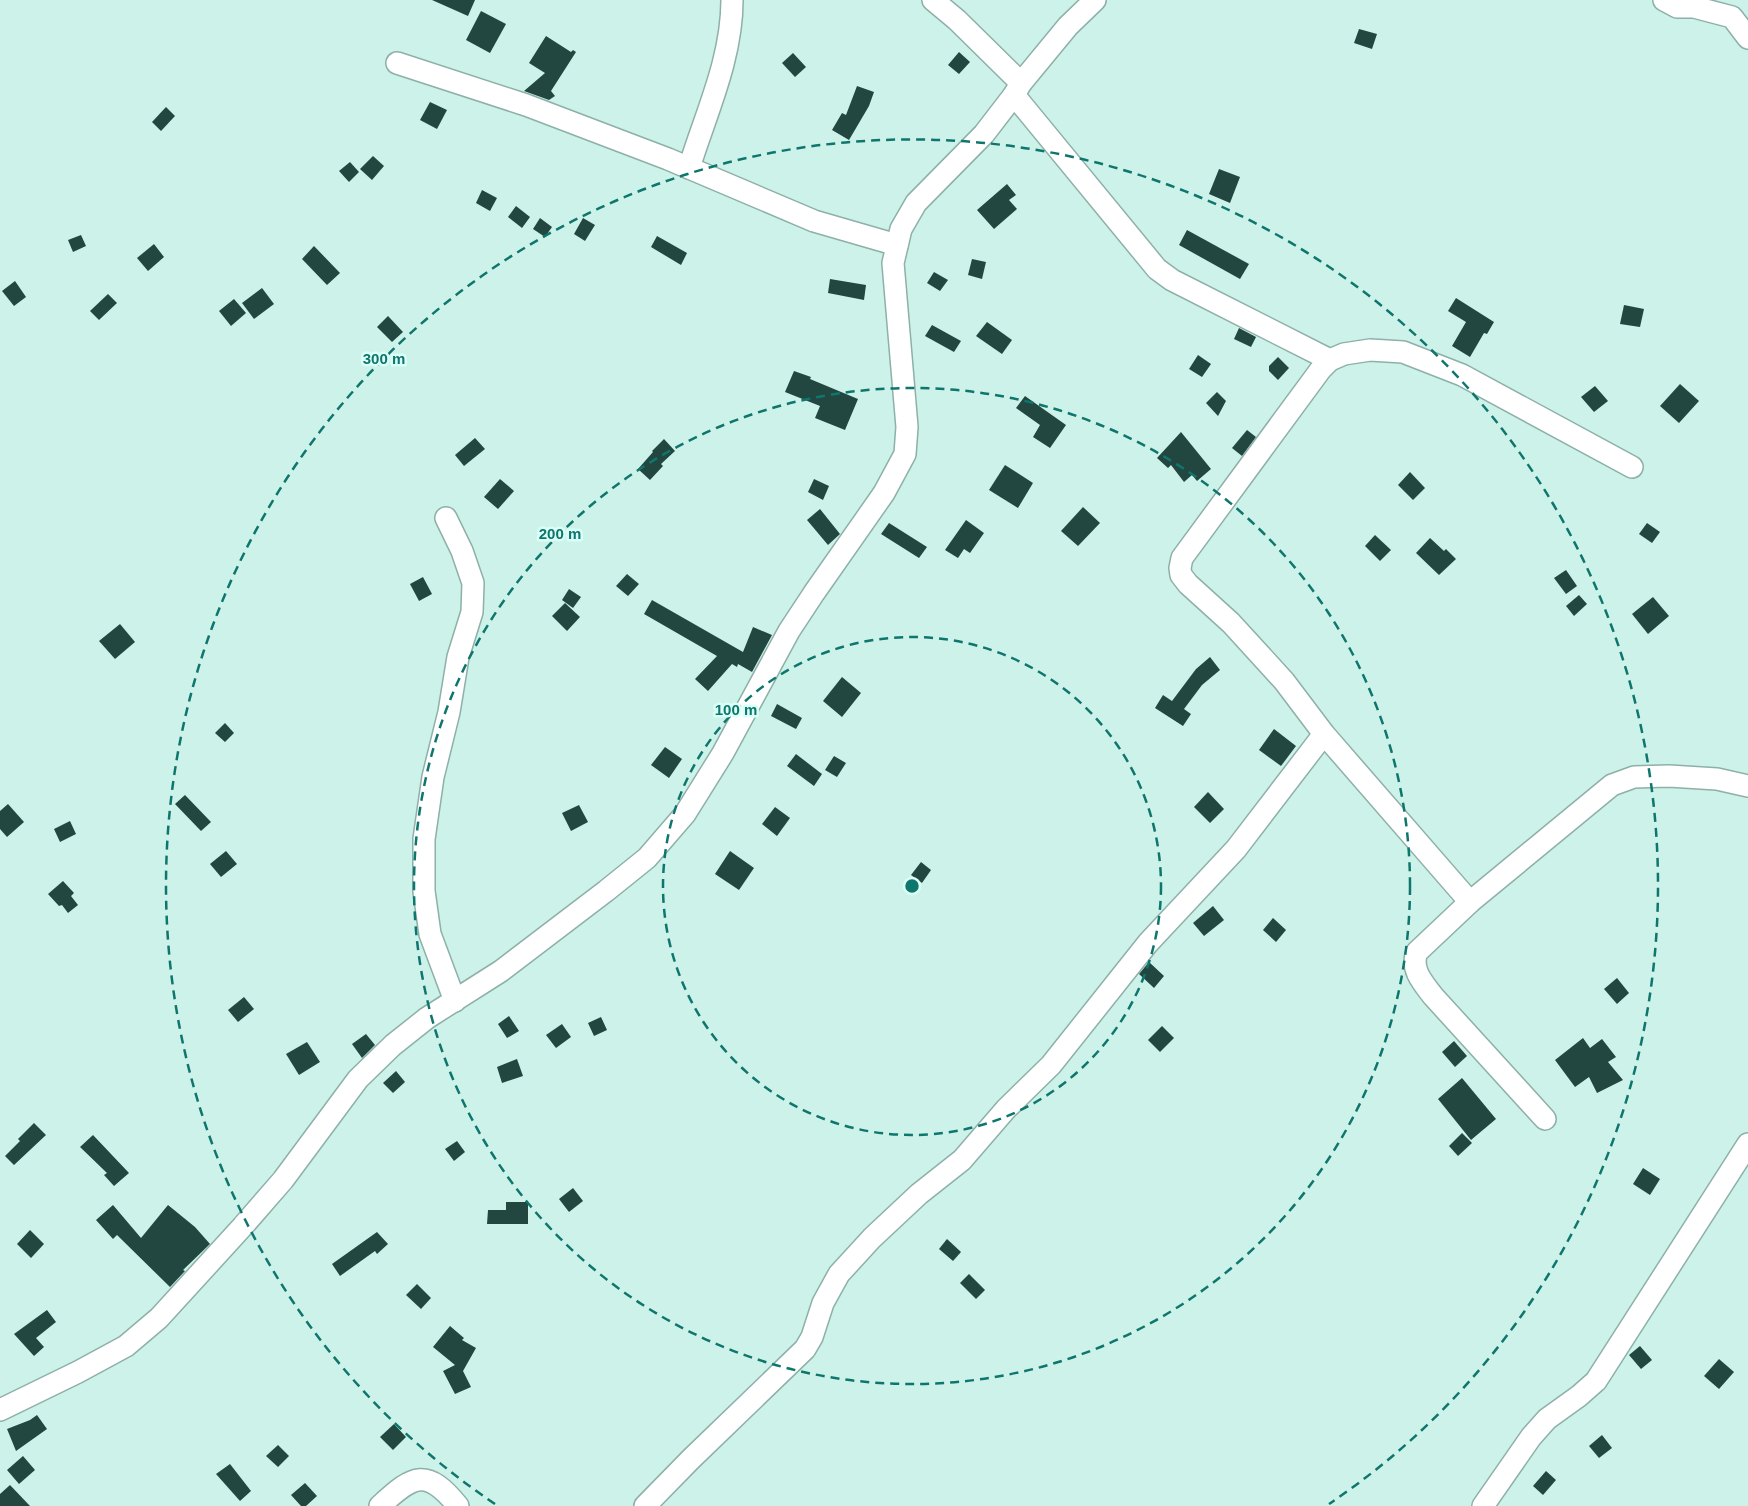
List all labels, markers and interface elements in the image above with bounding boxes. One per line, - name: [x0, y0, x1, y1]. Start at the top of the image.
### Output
- text: 300 m: [363, 350, 405, 367]
- text: 200 m: [539, 525, 581, 542]
- text: 100 m: [715, 701, 757, 718]
- centre of rings: [903, 877, 921, 895]

